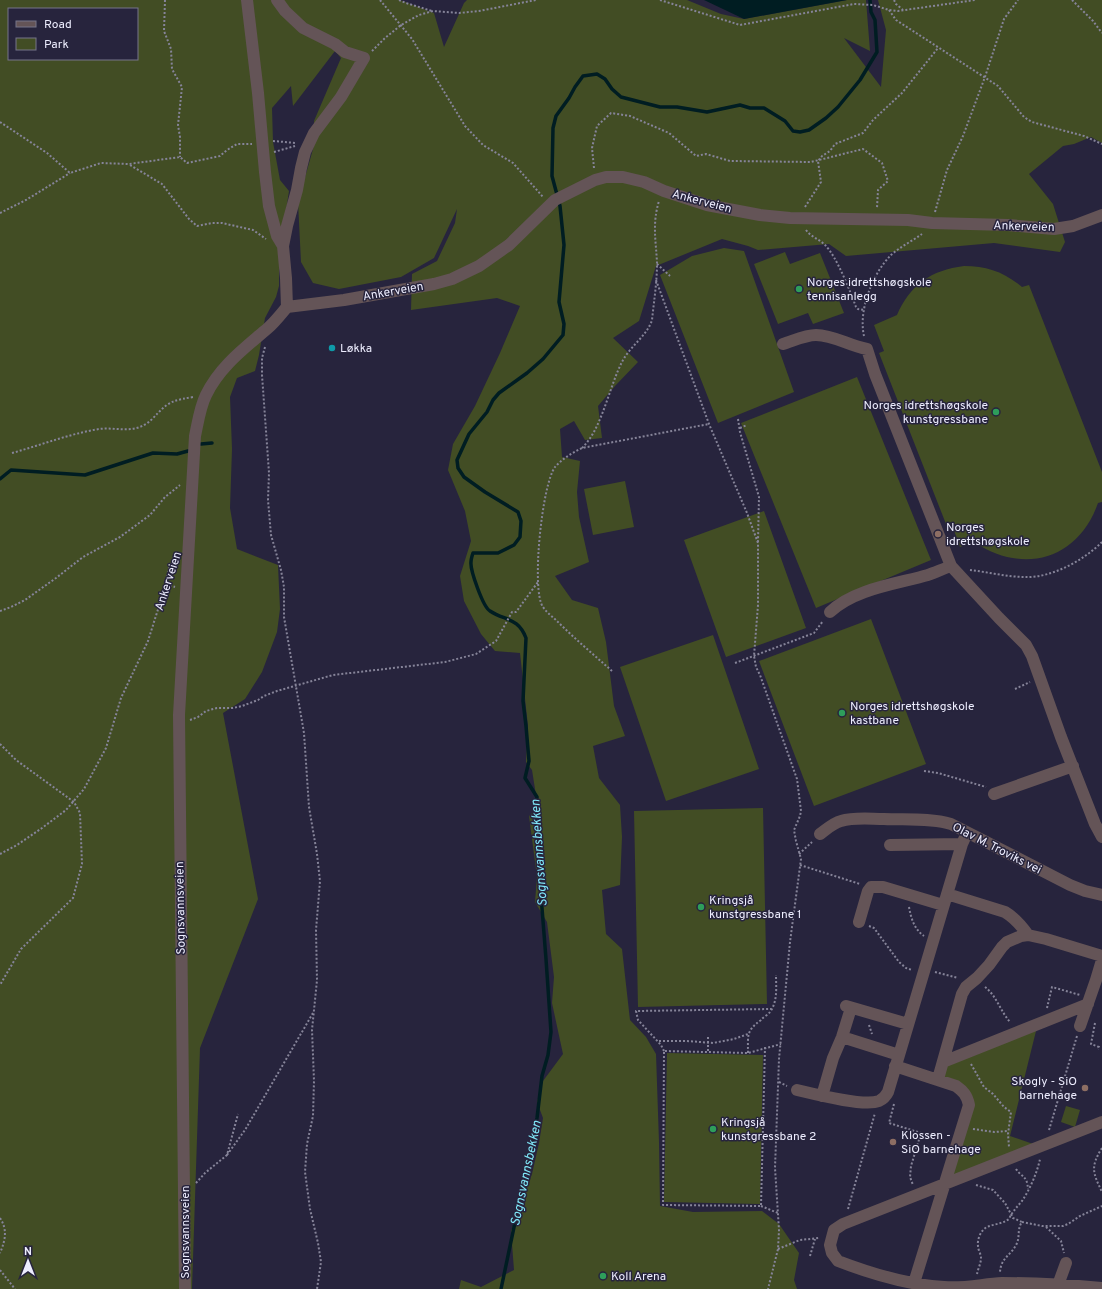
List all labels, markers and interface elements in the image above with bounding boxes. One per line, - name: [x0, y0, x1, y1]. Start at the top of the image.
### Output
- legend: [8, 8, 138, 60]
- text: Road: [44, 17, 72, 33]
- text: Park: [44, 37, 69, 53]
- street label: Ankerveien: [670, 186, 733, 218]
- street label: Ankerveien: [993, 218, 1055, 236]
- place label: Norges idrettshøgskole tennisanlegg: [807, 275, 931, 305]
- street label: Ankerveien: [362, 279, 425, 305]
- marker: Norges idrettshøgskole tennisanlegg: [794, 284, 804, 294]
- place label: Løkka: [340, 341, 372, 357]
- marker: Løkka: [327, 343, 337, 353]
- place label: Norges idrettshøgskole kunstgressbane: [864, 398, 988, 428]
- marker: Norges idrettshøgskole kunstgressbane: [991, 407, 1001, 417]
- place label: Norges idrettshøgskole: [946, 520, 1029, 550]
- marker: Norges idrettshøgskole: [933, 529, 943, 539]
- street label: Ankerveien: [152, 550, 186, 613]
- place label: Norges idrettshøgskole kastbane: [850, 699, 974, 729]
- marker: Norges idrettshøgskole kastbane: [837, 708, 847, 718]
- water label: Sognsvannsbekken: [528, 799, 552, 907]
- street label: Olav M. Troviks vei: [949, 819, 1044, 878]
- street label: Sognsvannsveien: [172, 861, 190, 955]
- place label: Kringsjå kunstgressbane 1: [709, 893, 802, 923]
- marker: Kringsjå kunstgressbane 1: [696, 902, 706, 912]
- place label: Skogly - SiO barnehage: [1011, 1074, 1077, 1104]
- marker: Skogly - SiO barnehage: [1080, 1083, 1090, 1093]
- place label: Kringsjå kunstgressbane 2: [721, 1115, 816, 1145]
- water label: Sognsvannsbekken: [508, 1119, 546, 1228]
- marker: Kringsjå kunstgressbane 2: [708, 1124, 718, 1134]
- place label: Klossen - SiO barnehage: [901, 1128, 981, 1158]
- marker: Klossen - SiO barnehage: [888, 1137, 898, 1147]
- street label: Sognsvannsveien: [178, 1185, 194, 1279]
- north arrow: [8, 1241, 48, 1281]
- text: N: [24, 1245, 32, 1259]
- place label: Koll Arena: [611, 1269, 666, 1285]
- marker: Koll Arena: [598, 1271, 608, 1281]

